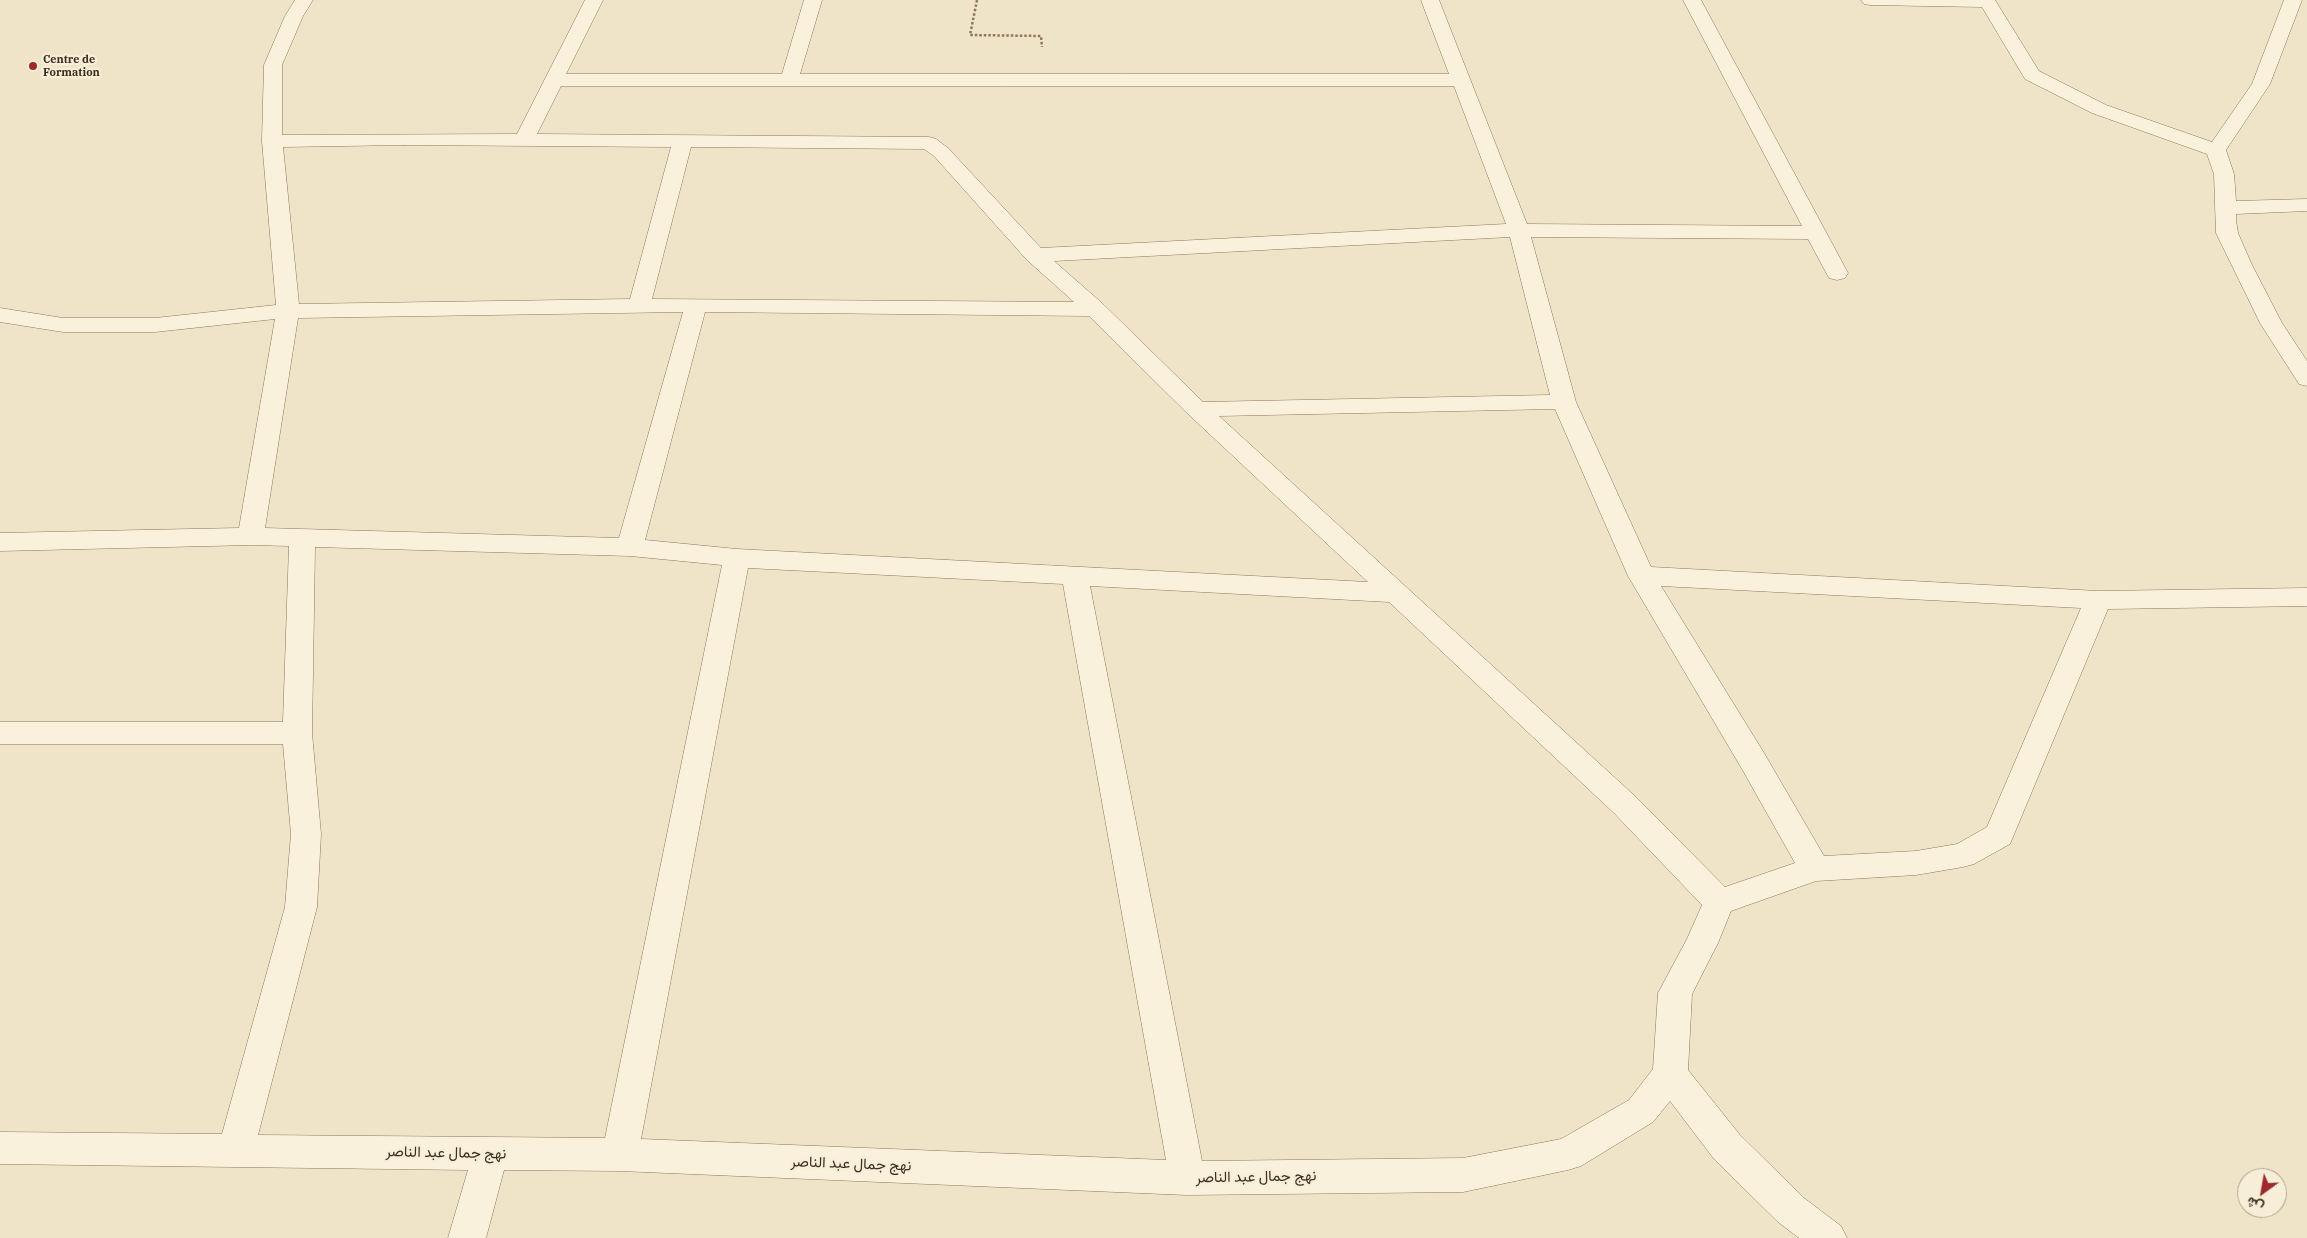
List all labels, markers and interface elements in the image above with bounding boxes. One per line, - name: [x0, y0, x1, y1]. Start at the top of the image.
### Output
- place label: Centre de Formation: [43, 53, 100, 79]
- marker: Centre de Formation: [27, 60, 39, 72]
- street label: نهج جمال عبد الناصر: [385, 1143, 507, 1163]
- street label: نهج جمال عبد الناصر: [790, 1153, 912, 1175]
- street label: نهج جمال عبد الناصر: [1195, 1167, 1317, 1187]
- north arrow: [2237, 1168, 2287, 1218]
- text: ش: [2243, 1193, 2266, 1217]

